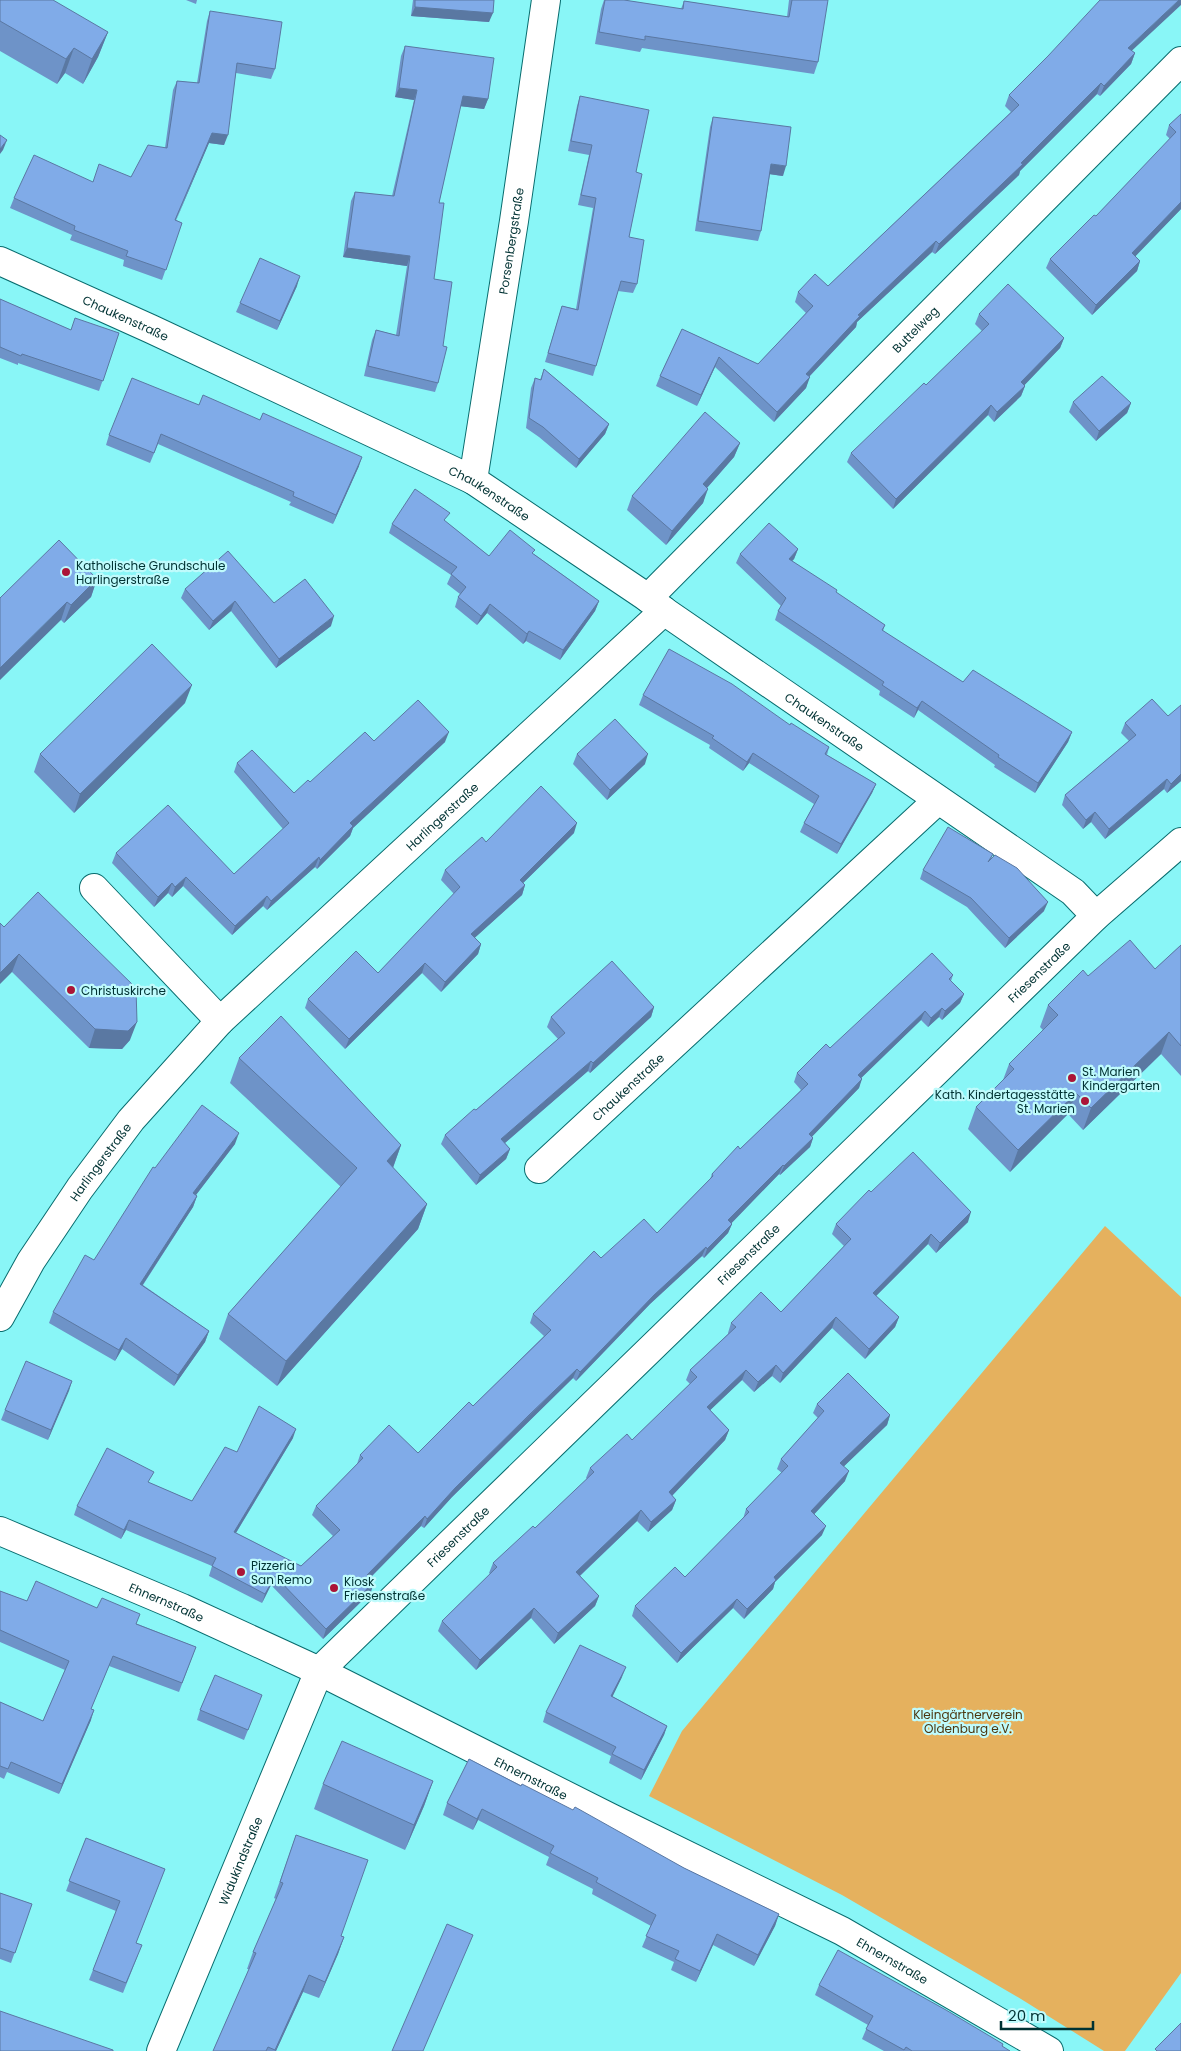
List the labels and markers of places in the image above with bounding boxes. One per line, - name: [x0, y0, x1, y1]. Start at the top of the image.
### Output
- place label: Katholische Grundschule Harlingerstraße: [76, 557, 225, 588]
- marker: Katholische Grundschule Harlingerstraße: [60, 566, 72, 578]
- place label: Christuskirche: [81, 982, 166, 999]
- marker: Christuskirche: [65, 984, 77, 996]
- place label: St. Marien Kindergarten: [1082, 1063, 1160, 1094]
- marker: St. Marien Kindergarten: [1066, 1072, 1078, 1084]
- place label: Kath. Kindertagesstätte St. Marien: [935, 1086, 1075, 1117]
- marker: Kath. Kindertagesstätte St. Marien: [1079, 1095, 1091, 1107]
- place label: Pizzeria San Remo: [251, 1557, 312, 1588]
- marker: Pizzeria San Remo: [235, 1566, 247, 1578]
- place label: Kiosk Friesenstraße: [344, 1573, 425, 1604]
- marker: Kiosk Friesenstraße: [328, 1582, 340, 1594]

